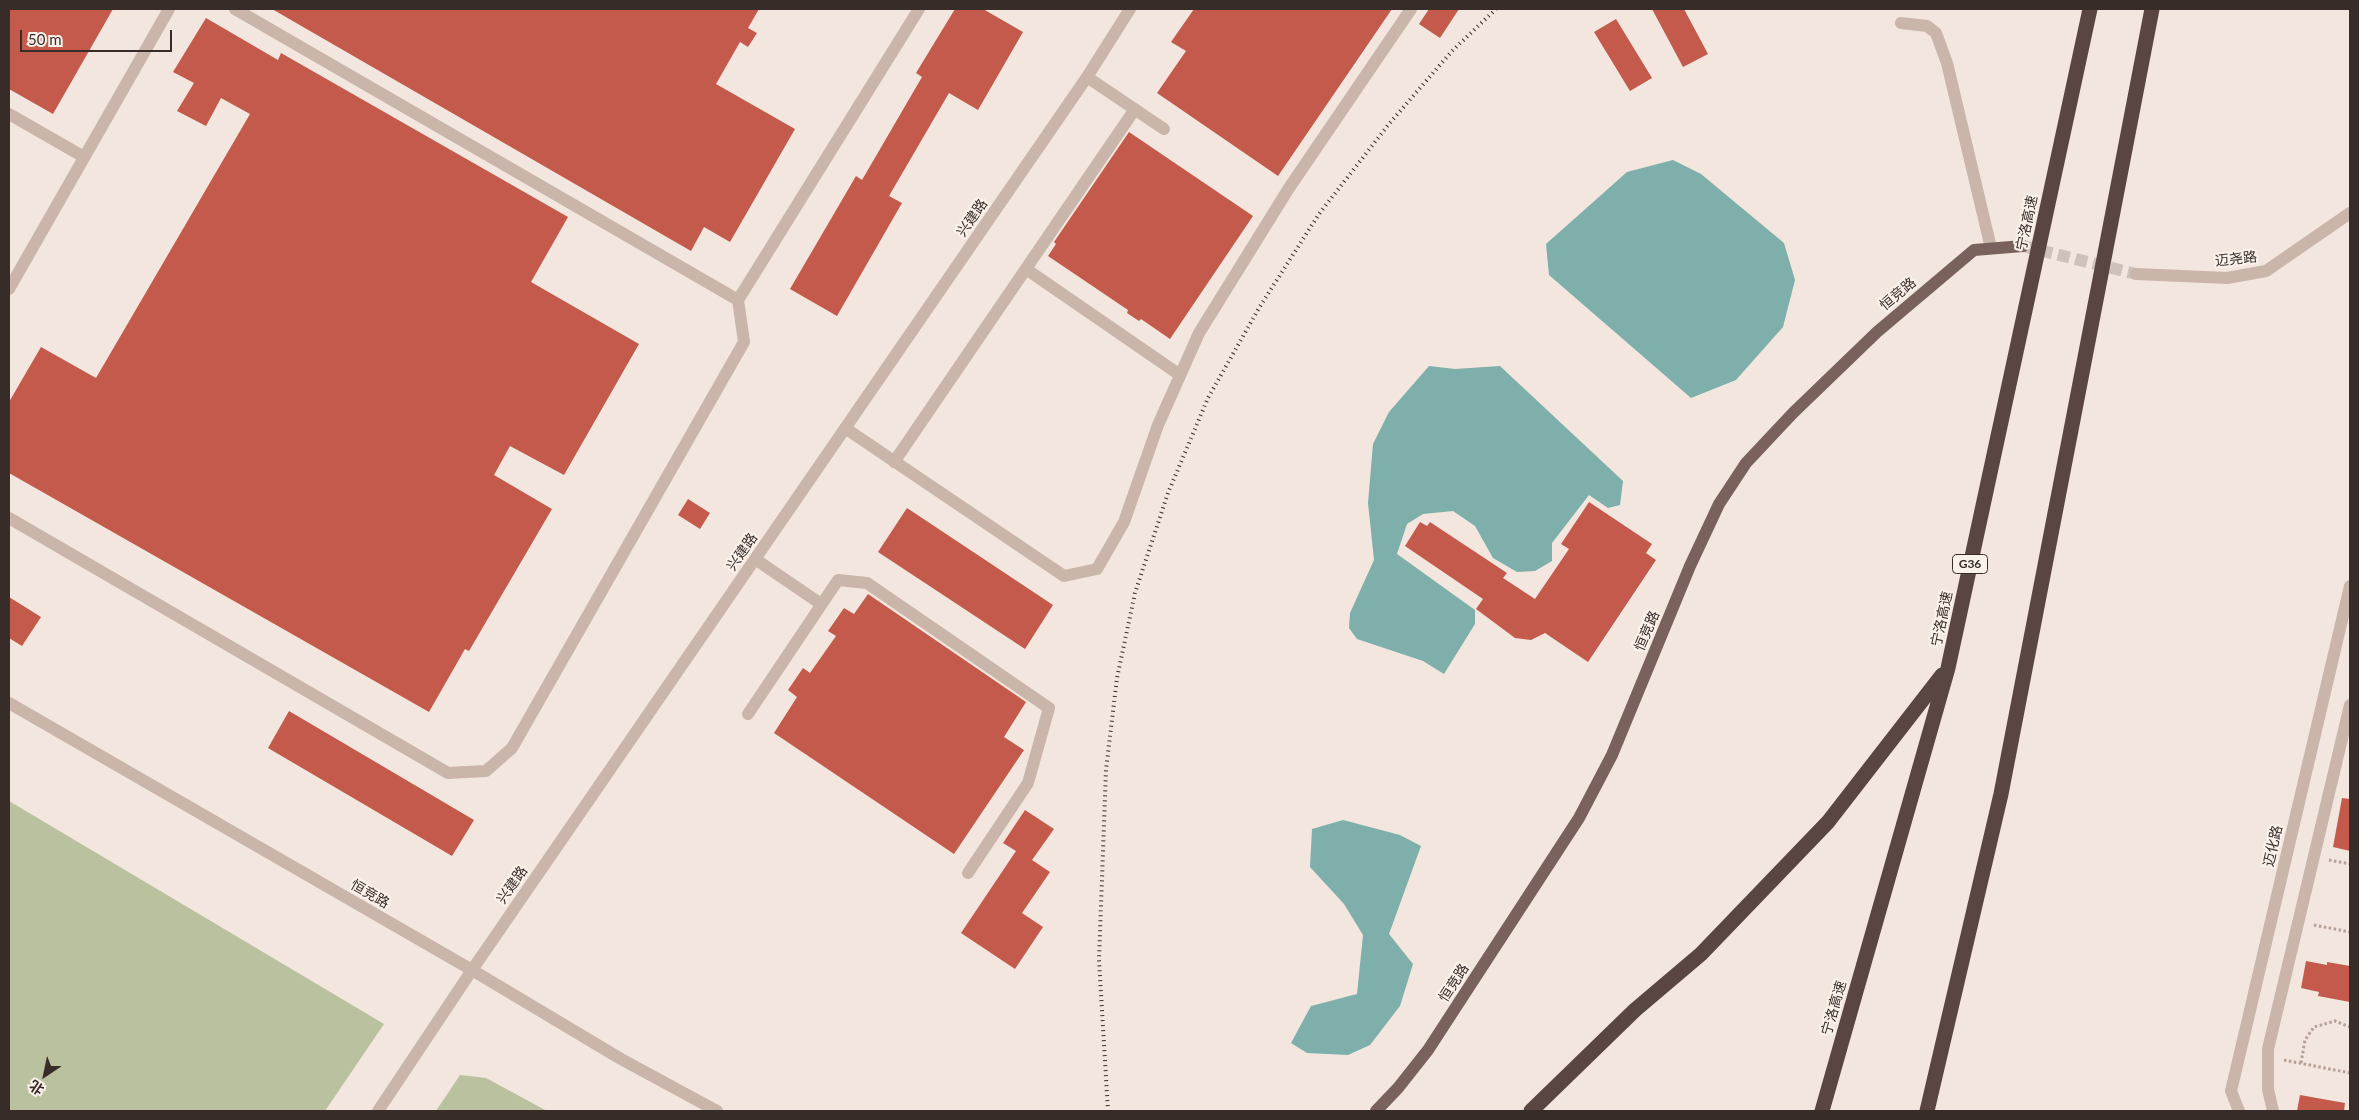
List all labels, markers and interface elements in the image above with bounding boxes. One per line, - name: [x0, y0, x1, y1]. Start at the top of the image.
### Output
- scale bar: [22, 20, 175, 52]
- text: 50 m: [28, 30, 62, 48]
- street label: 宁洛高速: [2013, 194, 2041, 252]
- street label: 兴建路: [953, 196, 991, 240]
- street label: 迈尧路: [2214, 248, 2258, 270]
- street label: 恒竞路: [1877, 274, 1919, 314]
- street label: 兴建路: [723, 530, 761, 574]
- road number: G36: [1952, 554, 1988, 574]
- street label: 宁洛高速: [1928, 590, 1956, 648]
- street label: 恒竞路: [1631, 608, 1663, 654]
- street label: 迈化路: [2260, 824, 2286, 868]
- street label: 兴建路: [493, 863, 531, 907]
- street label: 恒竞路: [348, 876, 392, 912]
- street label: 恒竞路: [1436, 961, 1472, 1005]
- street label: 宁洛高速: [1818, 979, 1850, 1037]
- north arrow: [20, 1050, 70, 1100]
- text: 北: [26, 1077, 47, 1099]

